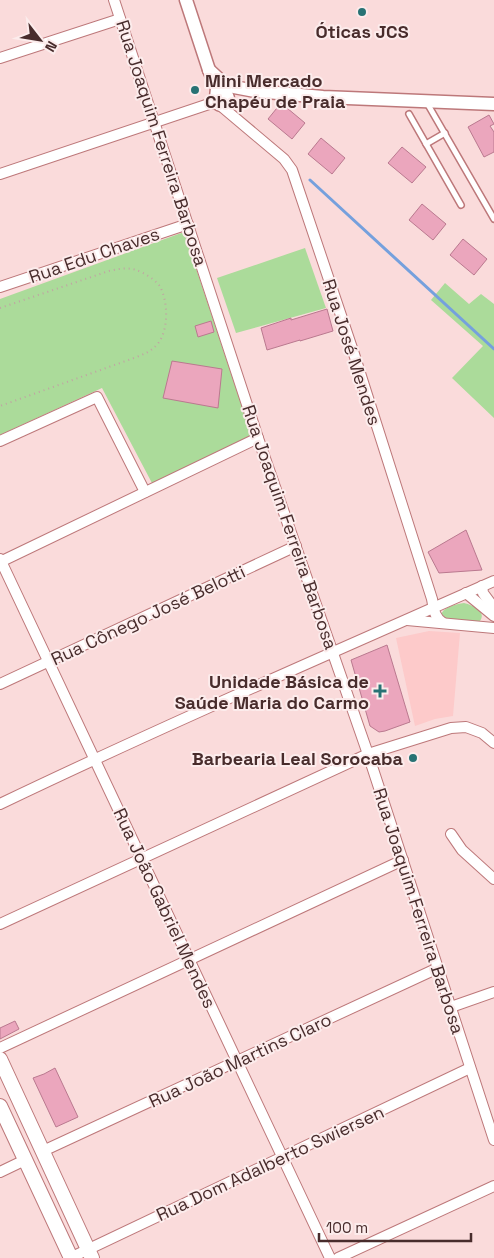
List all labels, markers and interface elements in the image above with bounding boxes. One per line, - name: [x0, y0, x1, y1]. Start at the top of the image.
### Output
- marker: Óticas JCS: [356, 6, 368, 18]
- north arrow: [15, 15, 65, 65]
- street label: Rua Joaquim Ferreira Barbosa: [111, 17, 213, 269]
- place label: Óticas JCS: [315, 20, 409, 43]
- text: N: [41, 38, 61, 55]
- place label: Mini Mercado Chapéu de Praia: [205, 69, 346, 113]
- marker: Mini Mercado Chapéu de Praia: [189, 84, 201, 96]
- street label: Rua Edu Chaves: [26, 222, 162, 288]
- street label: Rua José Mendes: [318, 276, 386, 428]
- street label: Rua Joaquim Ferreira Barbosa: [237, 402, 343, 652]
- street label: Rua Cônego José Belotti: [47, 560, 249, 670]
- place label: Unidade Básica de Saúde Maria do Carmo: [175, 670, 369, 714]
- marker: Unidade Básica de Saúde Maria do Carmo: [373, 684, 387, 698]
- place label: Barbearia Leal Sorocaba: [192, 747, 404, 770]
- marker: Barbearia Leal Sorocaba: [407, 752, 419, 764]
- street label: Rua Joaquim Ferreira Barbosa: [368, 785, 470, 1037]
- street label: Rua João Gabriel Mendes: [108, 804, 222, 1012]
- street label: Rua João Martins Claro: [145, 1008, 335, 1112]
- street label: Rua Dom Adalberto Swiersen: [152, 1100, 388, 1226]
- scale bar: [319, 1210, 472, 1242]
- text: 100 m: [326, 1218, 368, 1237]

